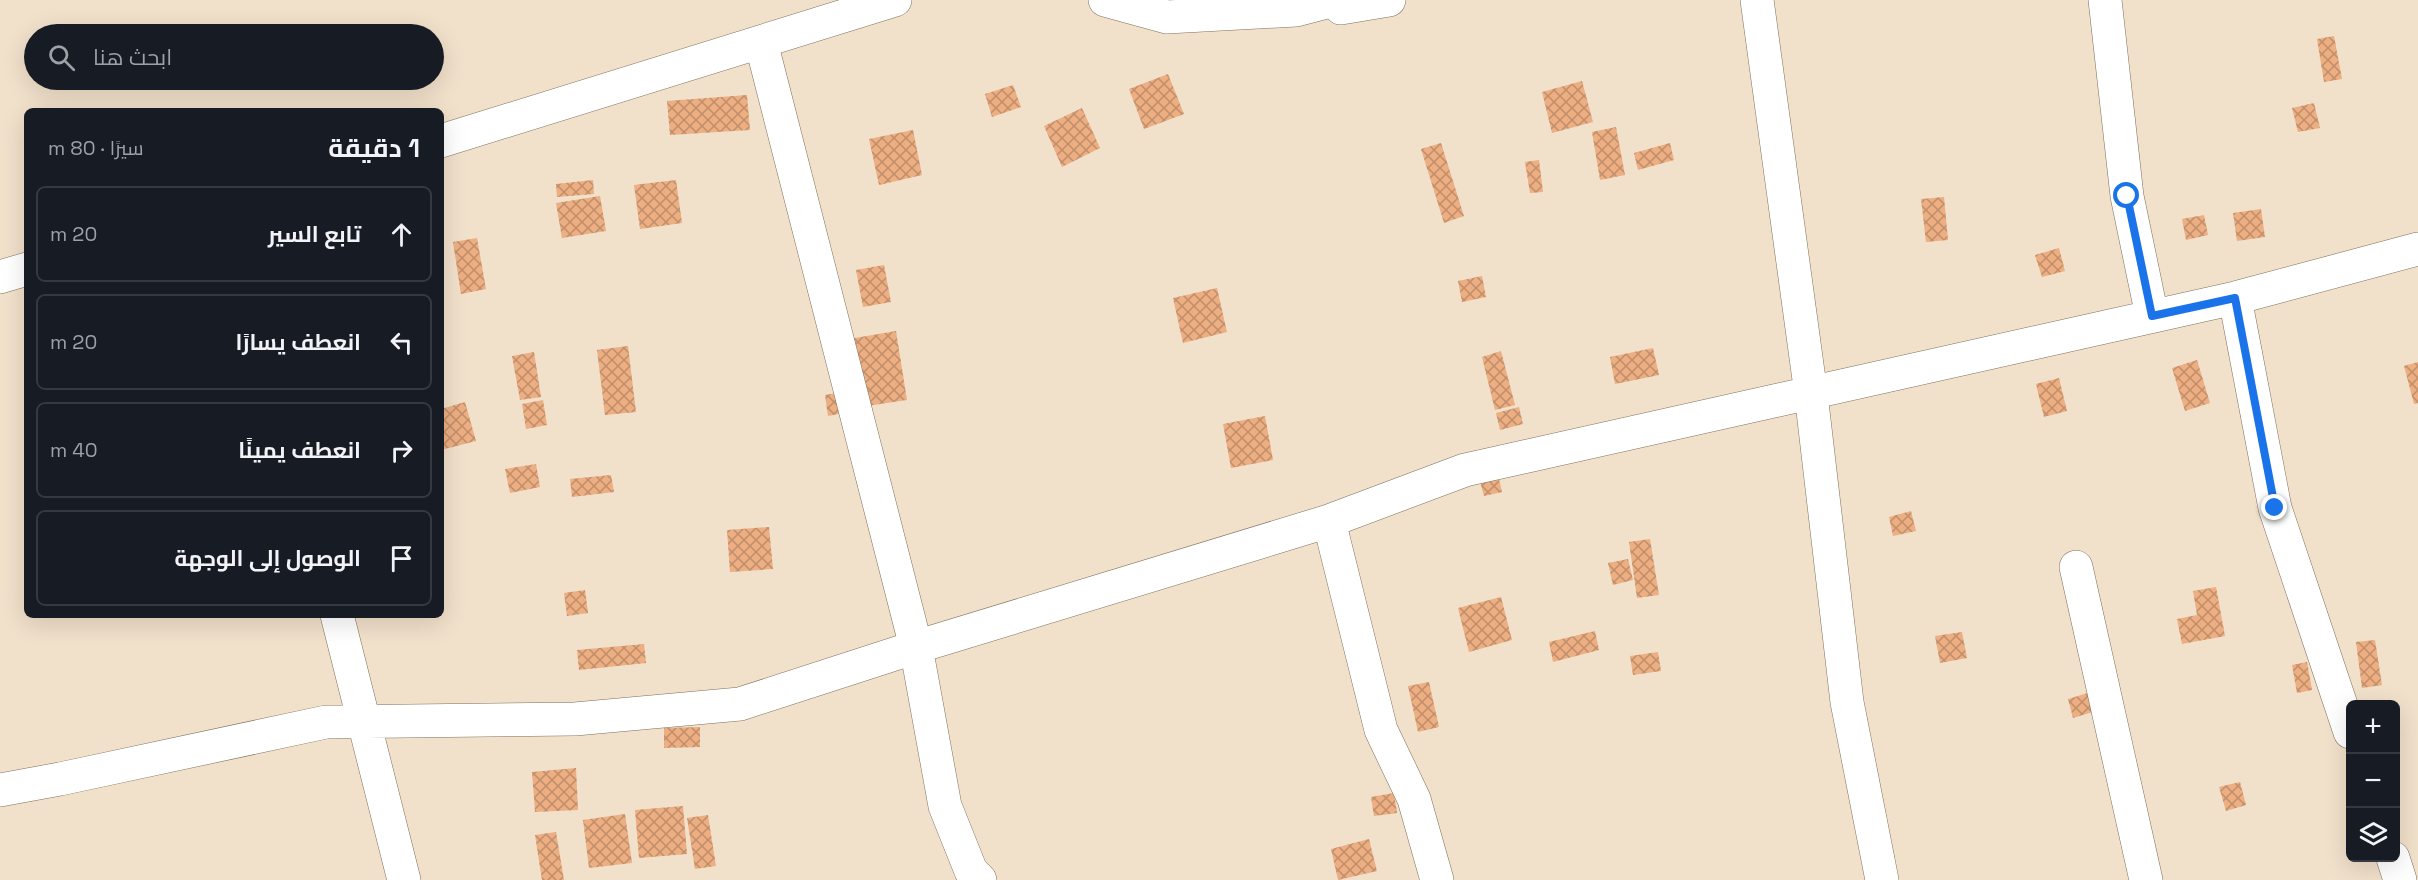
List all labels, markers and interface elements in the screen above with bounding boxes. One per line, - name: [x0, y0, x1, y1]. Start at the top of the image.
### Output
- search box: [24, 24, 444, 90]
- icon: search: [45, 41, 78, 74]
- text: ابحث هنا: [93, 43, 172, 71]
- text: 1 دقيقة: [328, 131, 420, 165]
- text: سيرًا · 80 m: [48, 135, 143, 161]
- route start: [2113, 182, 2139, 208]
- icon: ahead: [385, 218, 418, 251]
- text: تابع السير: [268, 220, 361, 248]
- text: 20 m: [50, 221, 97, 247]
- icon: left: [385, 326, 418, 359]
- text: انعطف يسارًا: [235, 328, 361, 356]
- text: 20 m: [50, 329, 97, 355]
- icon: right: [385, 434, 418, 467]
- text: انعطف يمينًا: [238, 436, 361, 464]
- text: 40 m: [50, 437, 98, 463]
- route end: [2261, 494, 2287, 520]
- icon: arrive: [385, 542, 418, 575]
- text: الوصول إلى الوجهة: [175, 544, 361, 572]
- map controls: [2346, 700, 2400, 862]
- button: +: [2346, 700, 2400, 754]
- button: −: [2346, 754, 2400, 808]
- button: layers: [2346, 808, 2400, 862]

